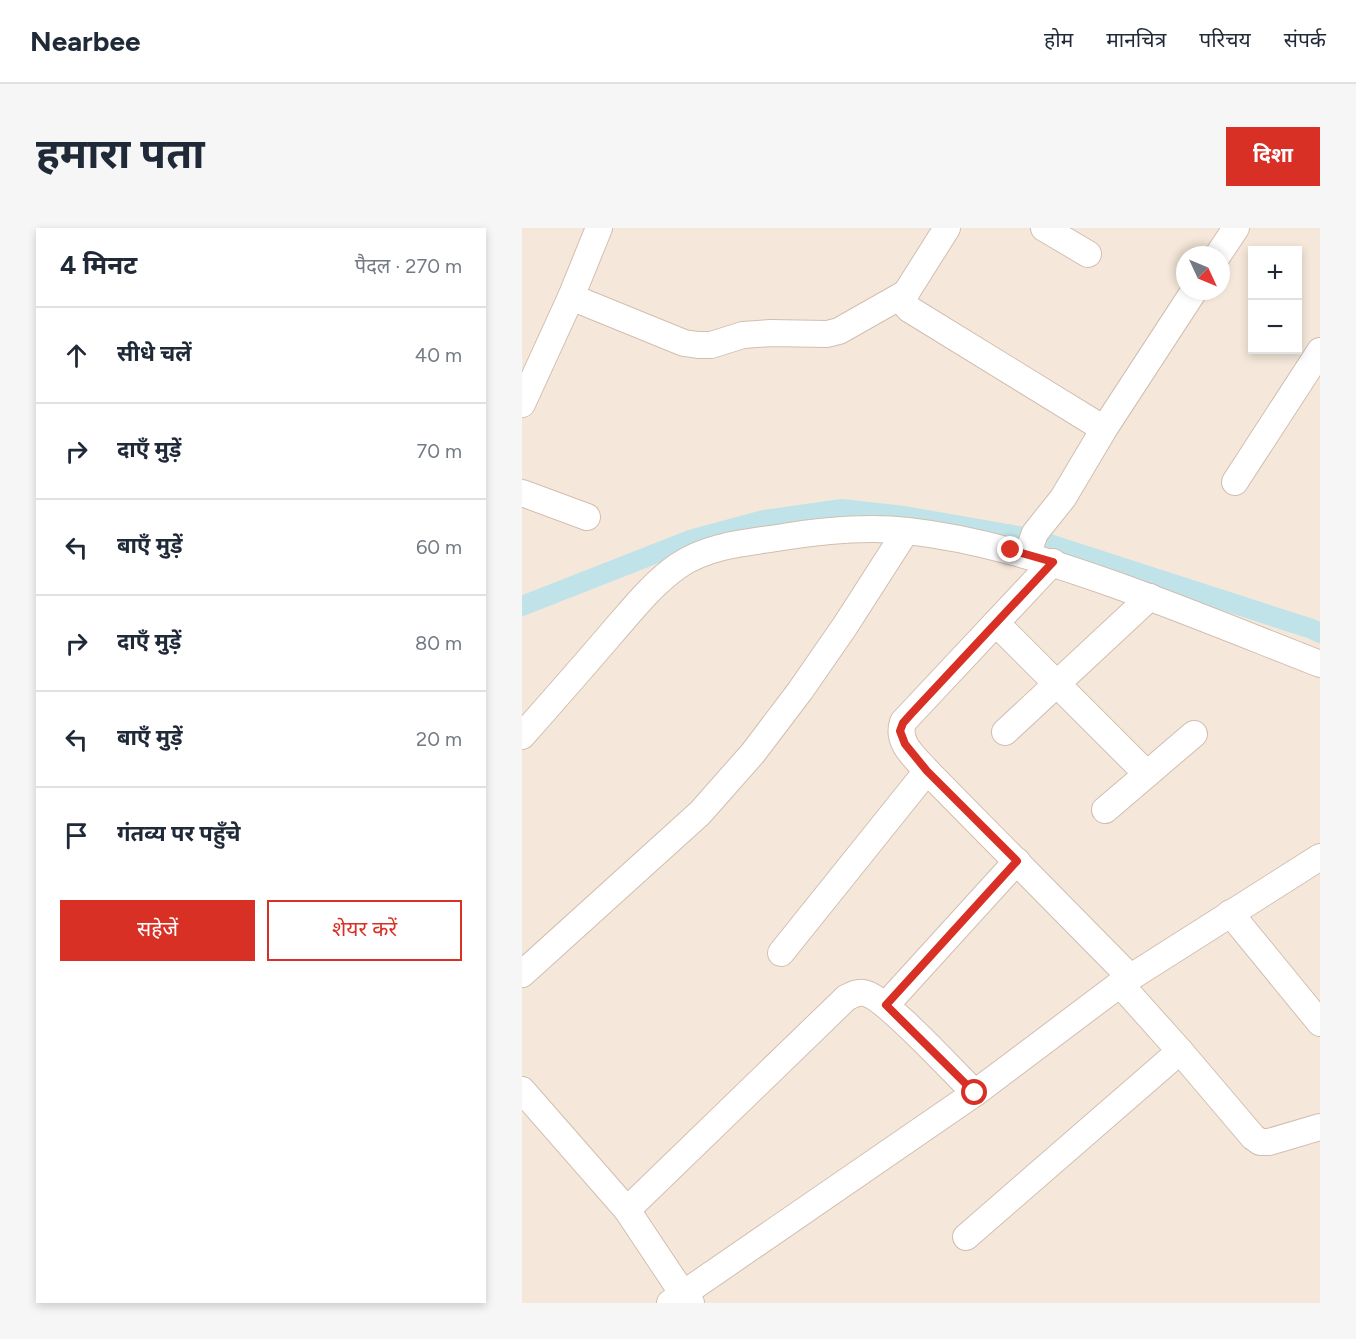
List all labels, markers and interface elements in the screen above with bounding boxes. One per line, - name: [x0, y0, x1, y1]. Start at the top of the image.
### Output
- text: Nearbee: [30, 24, 140, 58]
- text: होम: [1044, 27, 1073, 52]
- text: मानचित्र: [1106, 27, 1166, 52]
- text: परिचय: [1199, 27, 1251, 52]
- text: संपर्क: [1284, 27, 1326, 52]
- button: दिशा: [1226, 127, 1320, 186]
- text: हमारा पता: [36, 128, 205, 179]
- north arrow: [1176, 246, 1230, 300]
- map controls: [1248, 246, 1302, 354]
- button: +: [1248, 246, 1302, 300]
- text: 4 मिनट: [60, 249, 137, 281]
- text: पैदल · 270 m: [355, 254, 462, 278]
- button: −: [1248, 300, 1302, 354]
- icon: ahead: [60, 339, 93, 372]
- text: सीधे चलें: [117, 340, 192, 367]
- text: 40 m: [415, 343, 462, 367]
- icon: right: [60, 435, 93, 468]
- text: दाएँ मुड़ें: [117, 436, 181, 463]
- text: 70 m: [416, 439, 462, 463]
- icon: left: [60, 531, 93, 564]
- text: बाएँ मुड़ें: [117, 532, 183, 559]
- text: 60 m: [416, 535, 462, 559]
- route end: [997, 536, 1023, 562]
- icon: right: [60, 627, 93, 660]
- text: दाएँ मुड़ें: [117, 628, 181, 655]
- text: 80 m: [415, 631, 462, 655]
- icon: left: [60, 723, 93, 756]
- text: बाएँ मुड़ें: [117, 724, 183, 751]
- text: 20 m: [416, 727, 462, 751]
- icon: arrive: [60, 819, 93, 852]
- text: गंतव्य पर पहुँचे: [117, 820, 241, 847]
- button: सहेजें: [60, 900, 255, 961]
- button: शेयर करें: [267, 900, 462, 961]
- route start: [961, 1079, 987, 1105]

